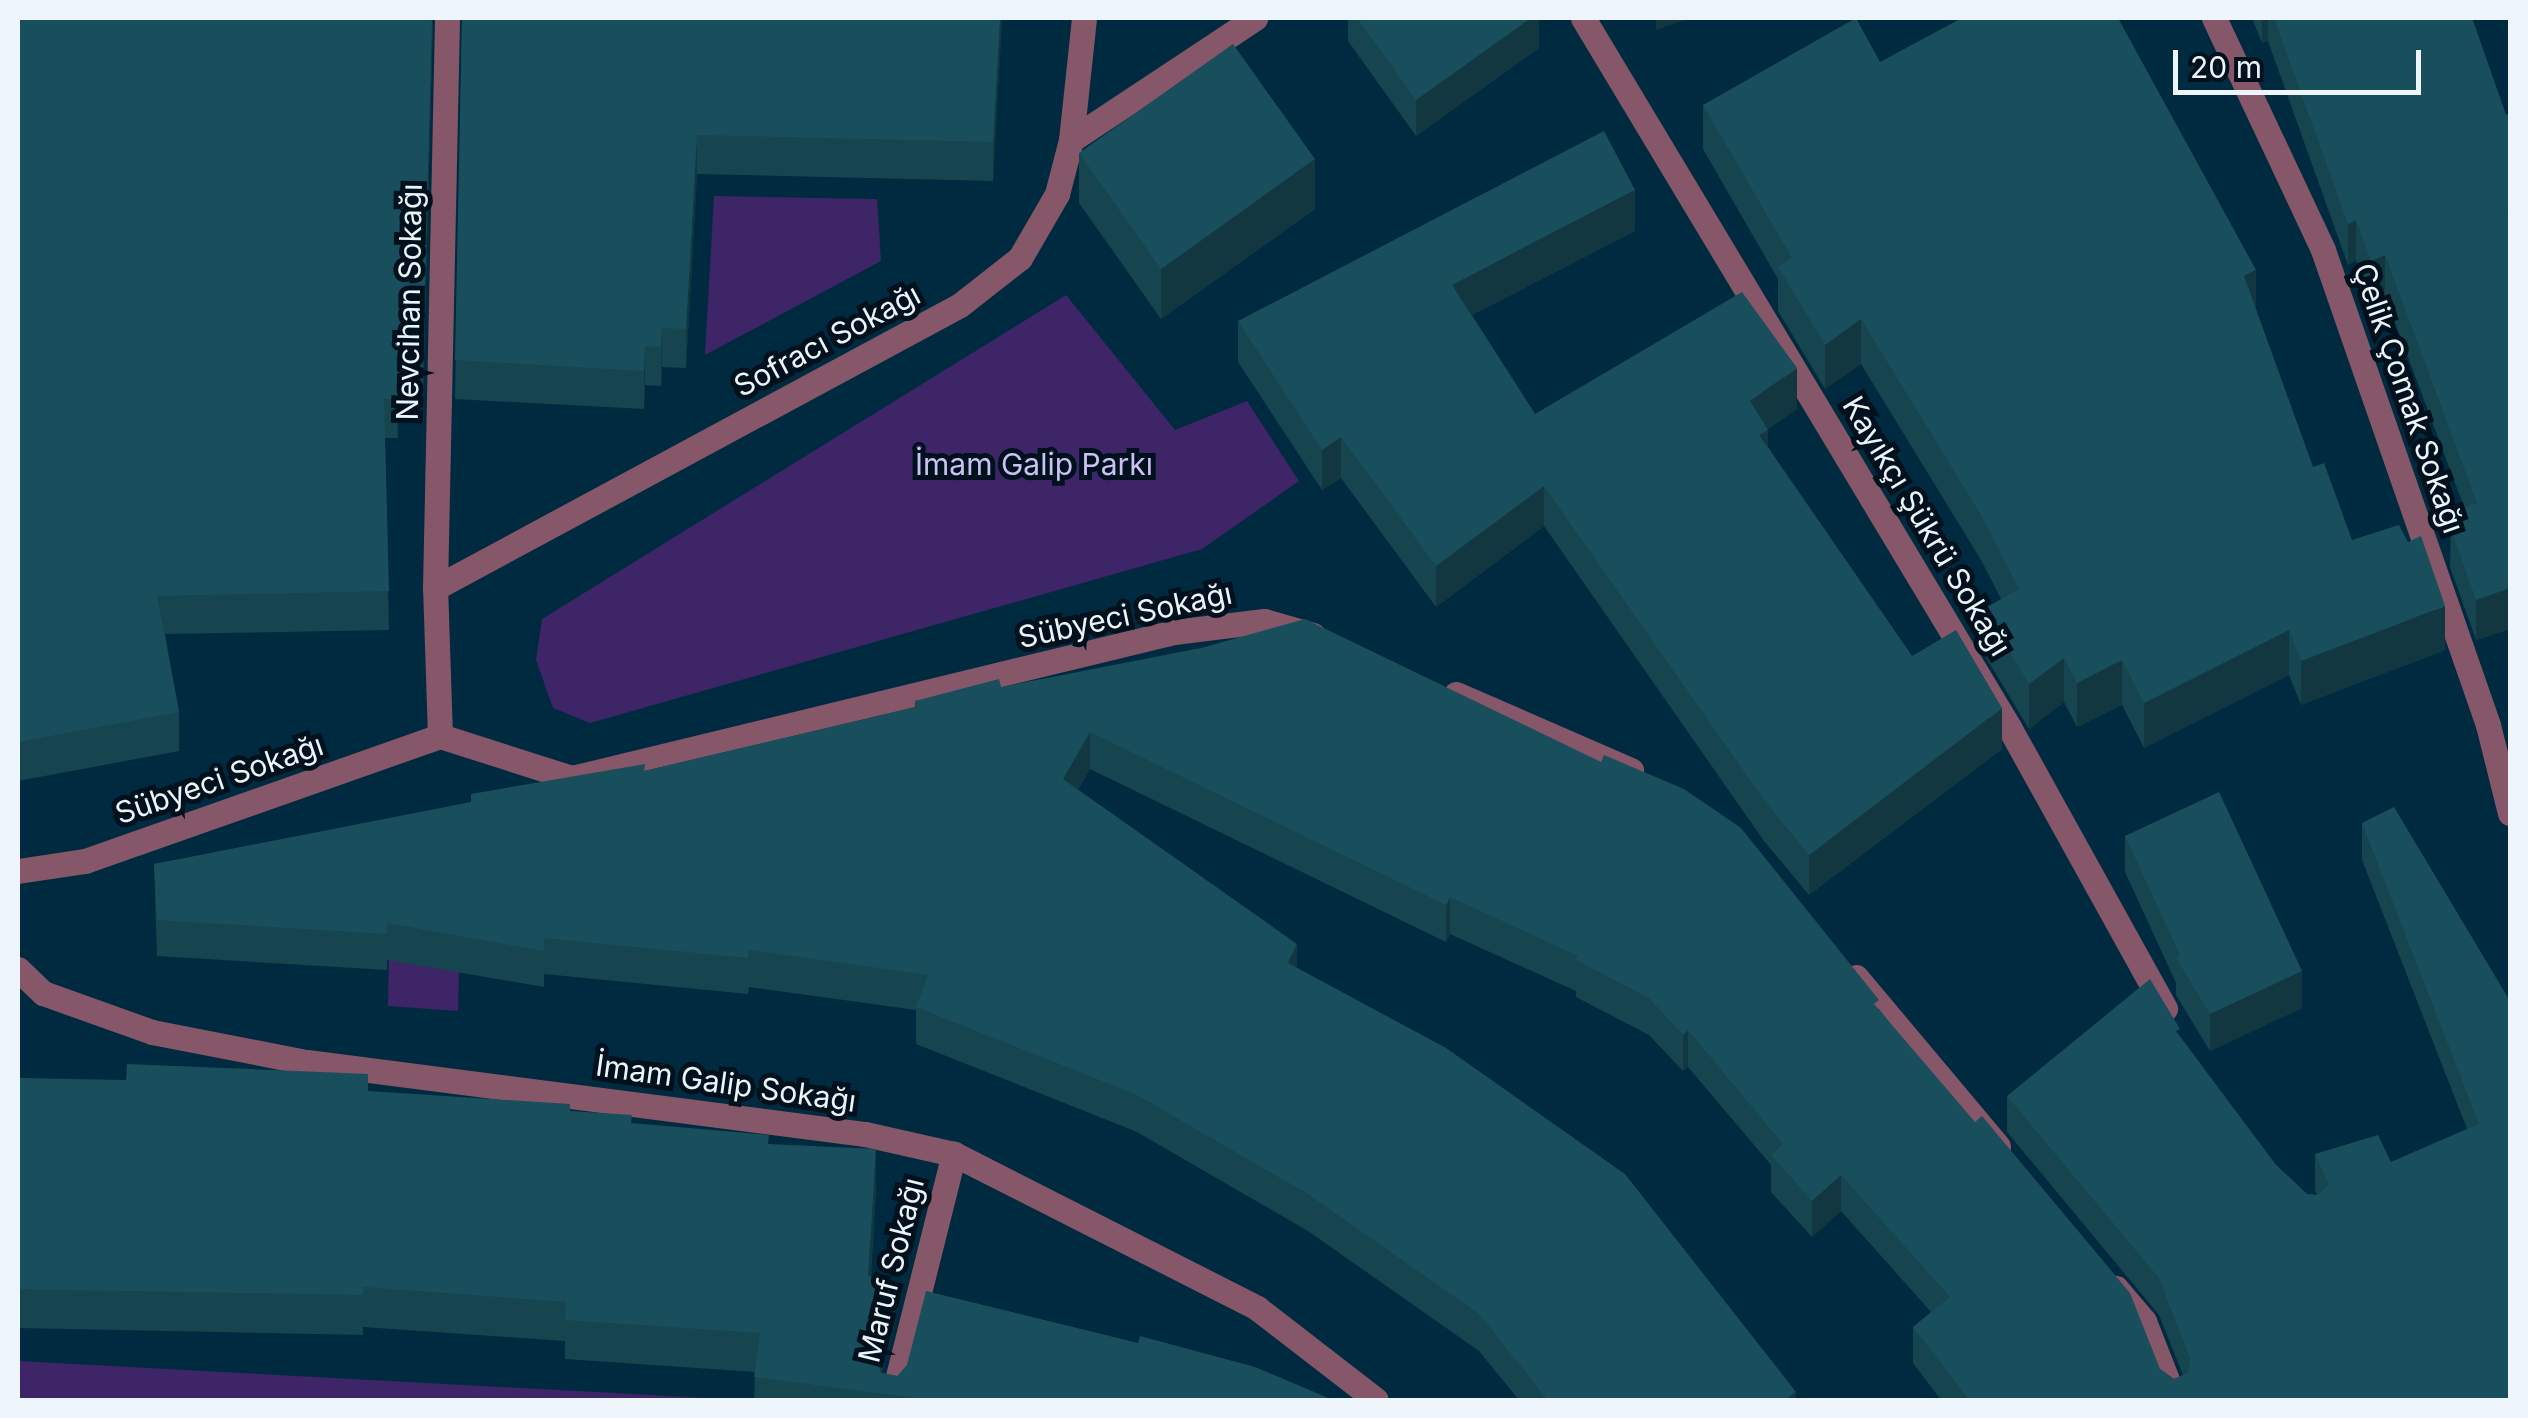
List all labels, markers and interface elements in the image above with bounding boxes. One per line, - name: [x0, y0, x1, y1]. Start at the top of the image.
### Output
- scale bar: [2178, 30, 2426, 92]
- text: 20 m: [2190, 49, 2262, 85]
- street label: Nevcihan Sokağı: [389, 183, 429, 421]
- street label: Çelik Çomak Sokağı: [2346, 258, 2472, 538]
- street label: Sofracı Sokağı: [728, 276, 926, 404]
- street label: Kayıkçı Şükrü Sokağı: [1835, 390, 2019, 662]
- park label: İmam Galip Parkı: [915, 446, 1153, 482]
- street label: Sübyeci Sokağı: [1015, 575, 1235, 655]
- street label: Sübyeci Sokağı: [110, 727, 328, 831]
- street label: İmam Galip Sokağı: [593, 1047, 859, 1119]
- street label: Maruf Sokağı: [851, 1174, 931, 1366]

